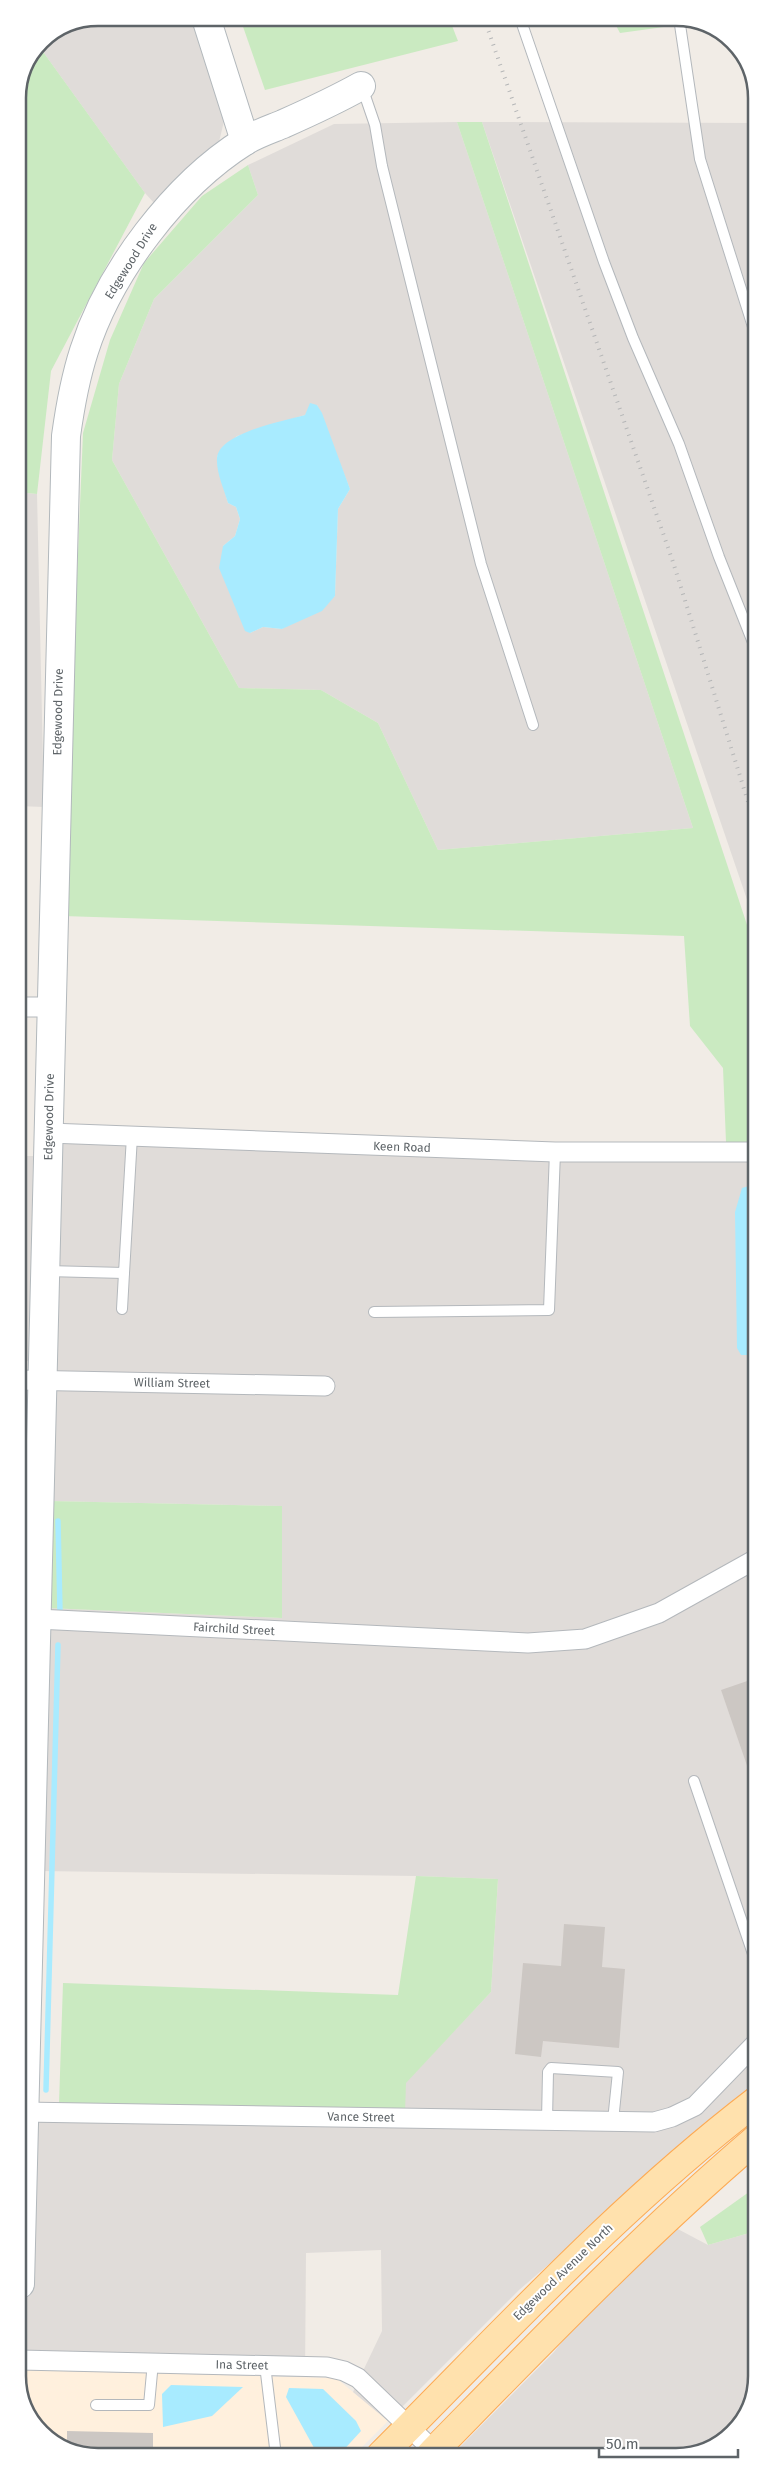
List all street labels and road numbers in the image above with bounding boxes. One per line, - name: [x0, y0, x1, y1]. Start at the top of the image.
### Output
- street label: Edgewood Drive: [102, 220, 160, 302]
- street label: Edgewood Drive: [50, 668, 66, 756]
- street label: Edgewood Drive: [41, 1073, 57, 1161]
- street label: Keen Road: [373, 1139, 431, 1155]
- street label: William Street: [134, 1375, 211, 1391]
- street label: Fairchild Street: [193, 1620, 276, 1638]
- street label: Vance Street: [327, 2109, 396, 2125]
- street label: Edgewood Avenue North: [510, 2221, 616, 2323]
- street label: Ina Street: [215, 2358, 269, 2372]

